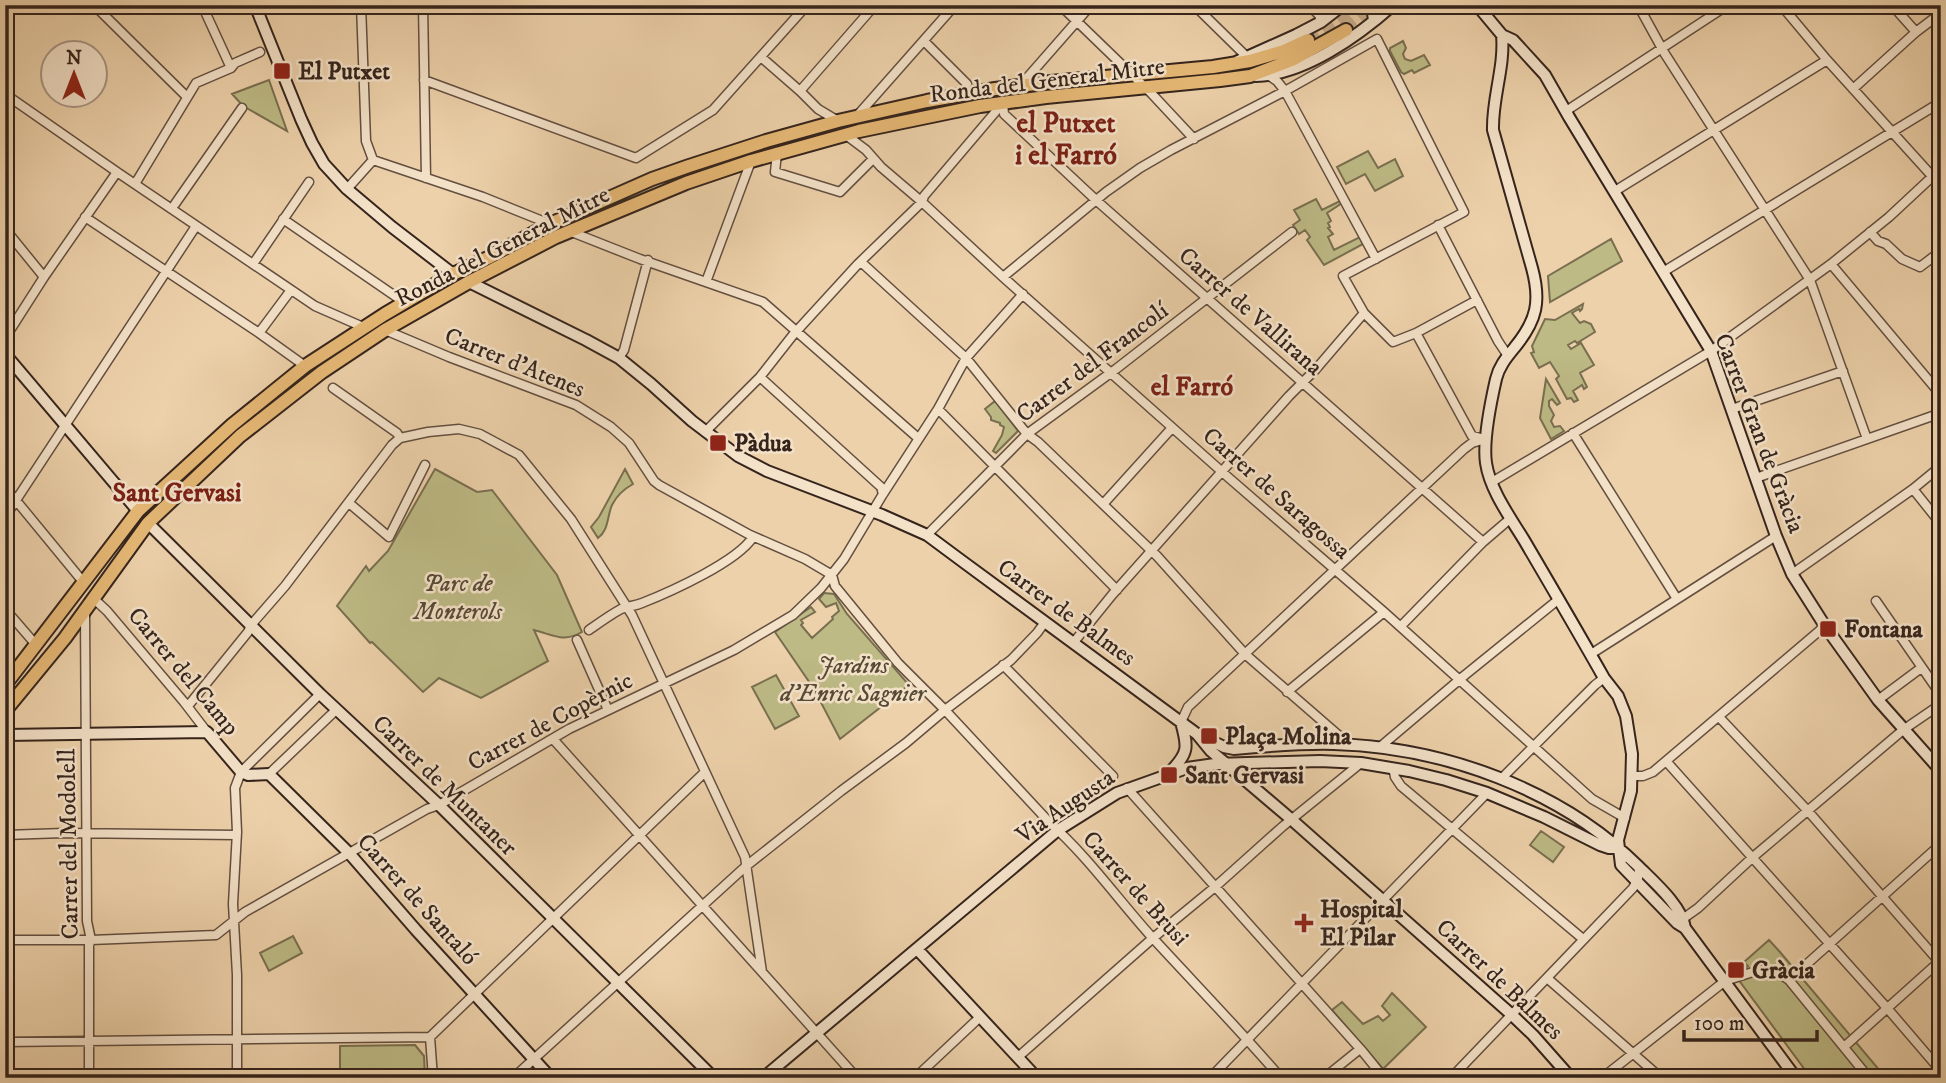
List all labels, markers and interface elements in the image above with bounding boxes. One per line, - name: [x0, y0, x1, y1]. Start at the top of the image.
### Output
- north arrow: [38, 38, 108, 108]
- text: N: [66, 47, 82, 70]
- street label: Ronda del General Mitre: [928, 52, 1167, 110]
- place label: El Putxet: [298, 57, 390, 87]
- marker: El Putxet: [272, 61, 292, 81]
- district label: el Putxet i el Farró: [1015, 106, 1117, 173]
- street label: Ronda del General Mitre: [390, 180, 615, 314]
- street label: Carrer de Vallirana: [1172, 241, 1329, 383]
- street label: Carrer del Francolí: [1011, 295, 1176, 430]
- street label: Carrer d'Atenes: [440, 321, 589, 405]
- street label: Carrer Gran de Gràcia: [1707, 329, 1811, 538]
- district label: el Farró: [1151, 371, 1234, 404]
- street label: Carrer de Saragossa: [1196, 421, 1357, 567]
- place label: Pàdua: [734, 429, 793, 459]
- marker: Pàdua: [708, 433, 728, 453]
- district label: Sant Gervasi: [113, 477, 242, 510]
- street label: Carrer de Balmes: [991, 553, 1141, 673]
- park label: Parc de Monterols: [412, 569, 503, 627]
- street label: Carrer del Camp: [121, 601, 246, 742]
- place label: Fontana: [1844, 615, 1923, 645]
- marker: Fontana: [1818, 619, 1838, 639]
- park label: Jardins d'Enric Sagnier: [779, 651, 928, 709]
- street label: Carrer de Copèrnic: [463, 666, 638, 778]
- street label: Carrer de Muntaner: [366, 709, 523, 863]
- place label: Plaça Molina: [1225, 722, 1352, 752]
- marker: Plaça Molina: [1199, 726, 1219, 746]
- street label: Carrer del Modolell: [52, 748, 86, 940]
- place label: Sant Gervasi: [1185, 761, 1304, 791]
- street label: Via Augusta: [1010, 762, 1121, 851]
- marker: Sant Gervasi: [1159, 765, 1179, 785]
- street label: Carrer de Brusi: [1076, 825, 1195, 953]
- street label: Carrer de Santaló: [350, 828, 484, 972]
- place label: Hospital El Pilar: [1320, 895, 1403, 953]
- marker: Hospital El Pilar: [1294, 913, 1314, 933]
- street label: Carrer de Balmes: [1429, 913, 1569, 1046]
- place label: Gràcia: [1752, 956, 1815, 986]
- marker: Gràcia: [1726, 960, 1746, 980]
- scale bar: [1684, 999, 1816, 1043]
- text: 100 m: [1694, 1011, 1745, 1037]

